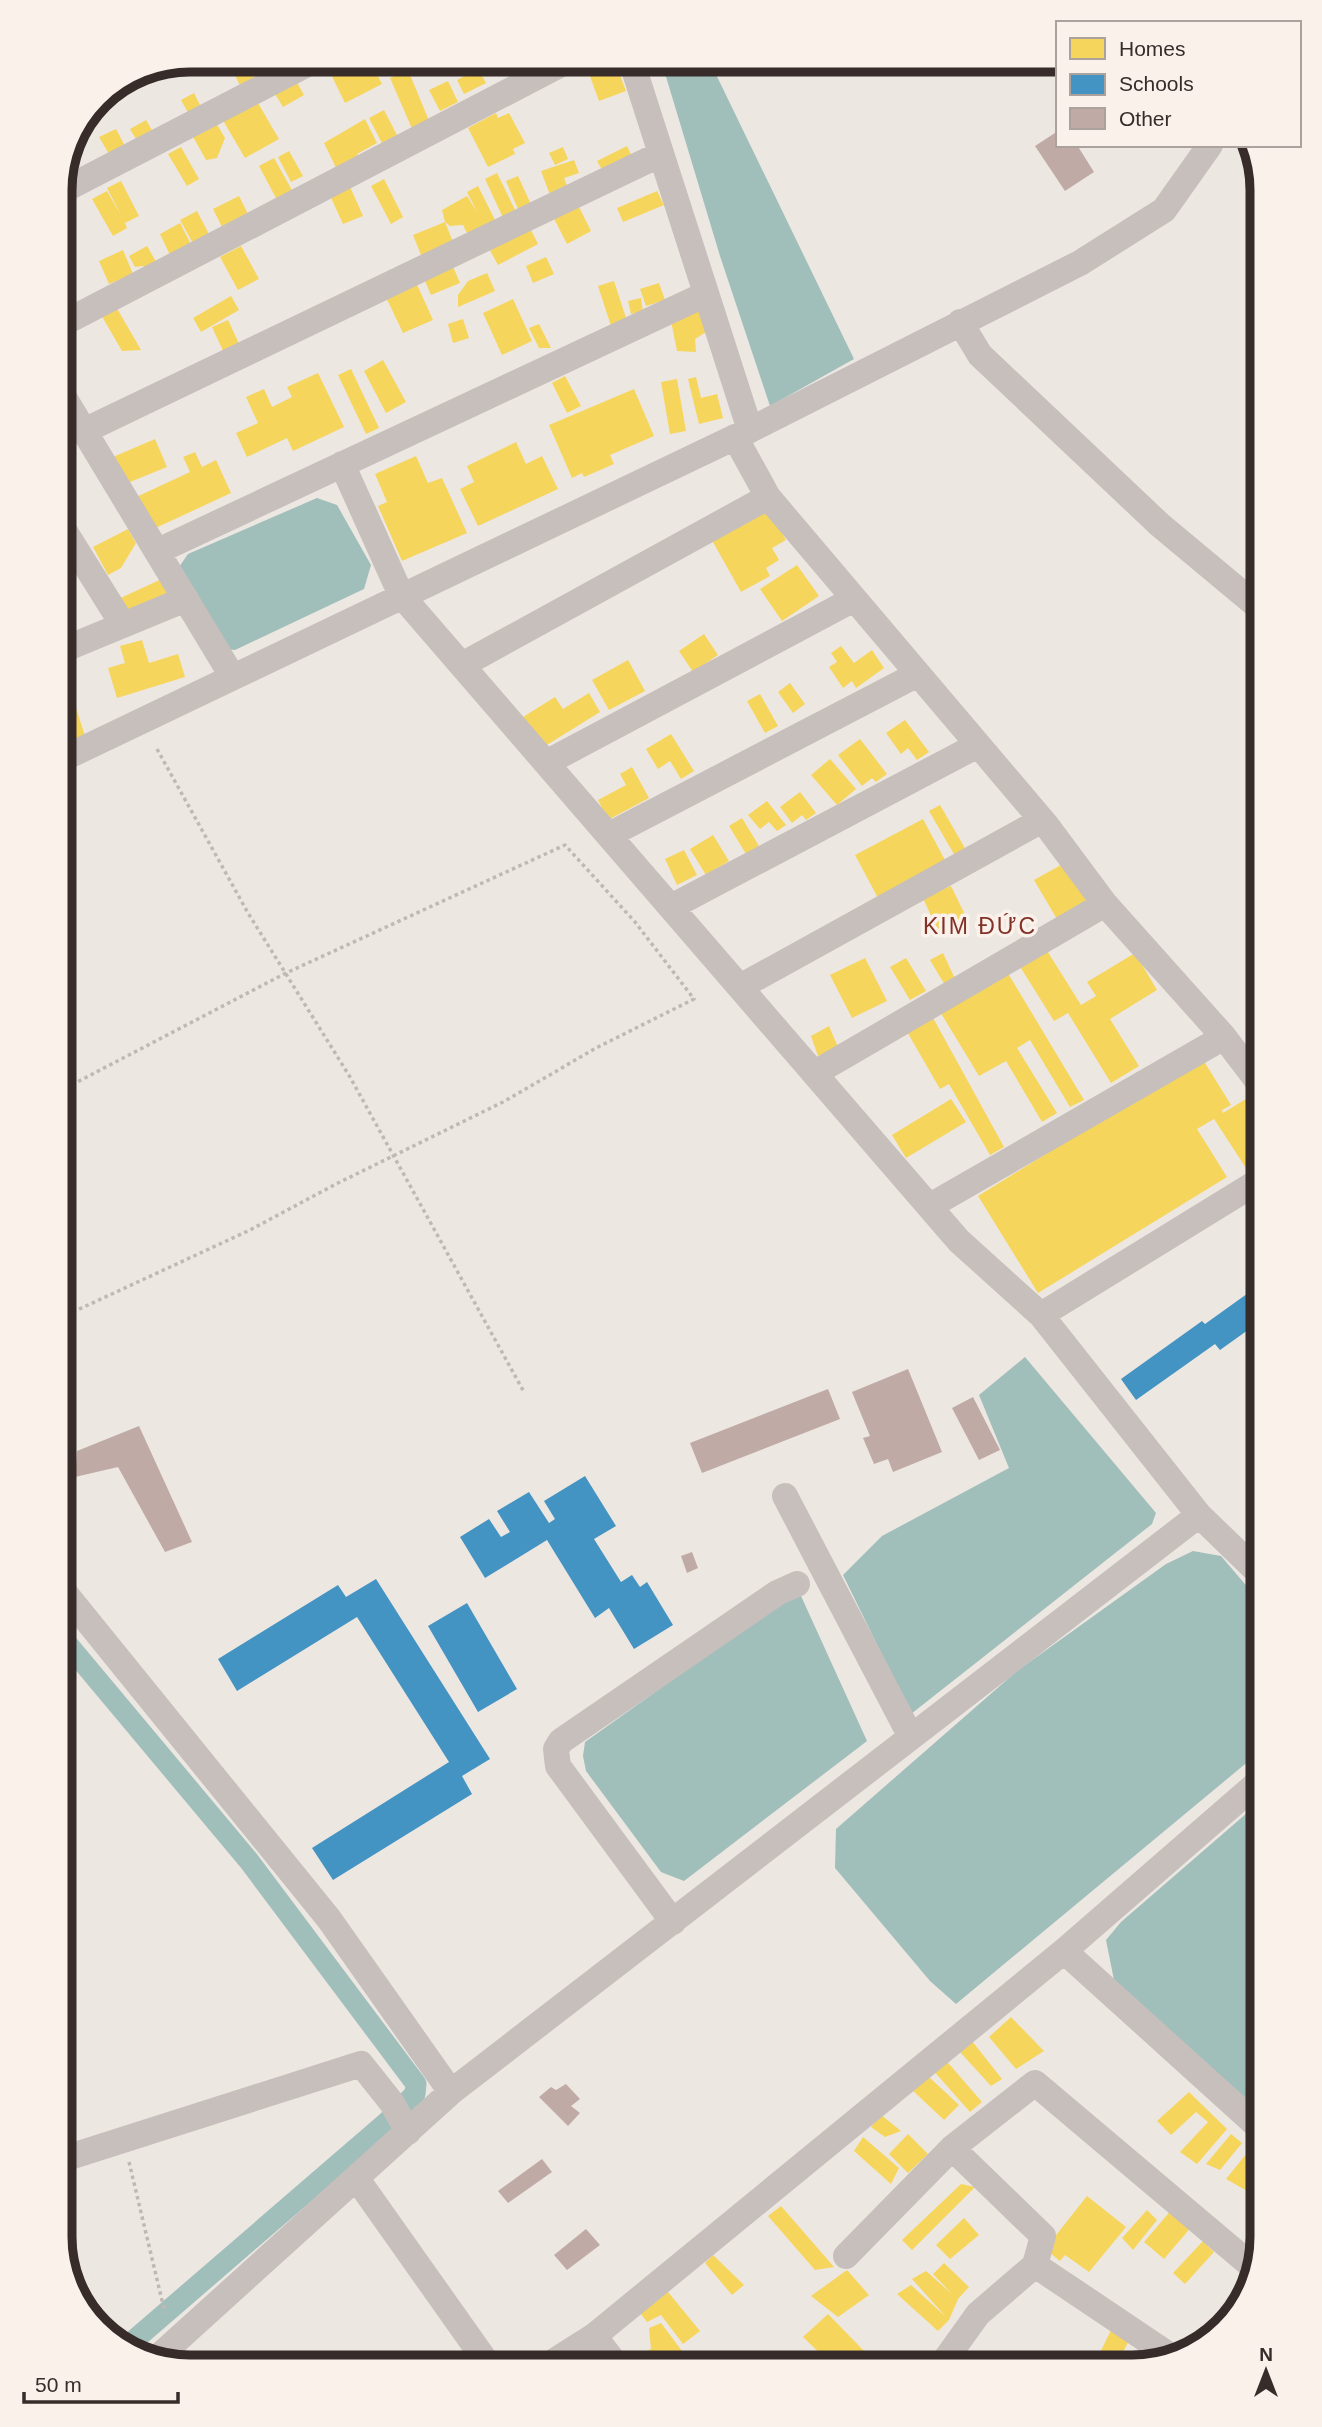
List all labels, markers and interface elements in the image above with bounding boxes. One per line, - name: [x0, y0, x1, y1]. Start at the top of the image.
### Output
- legend: [1056, 21, 1301, 147]
- text: Homes: [1119, 37, 1186, 60]
- text: Schools: [1119, 72, 1194, 95]
- text: Other: [1119, 107, 1172, 130]
- district label: KIM ĐỨC: [923, 913, 1037, 939]
- north arrow: [1231, 2336, 1301, 2406]
- text: N: [1259, 2344, 1273, 2365]
- scale bar: [24, 2360, 178, 2404]
- text: 50 m: [35, 2373, 82, 2396]

